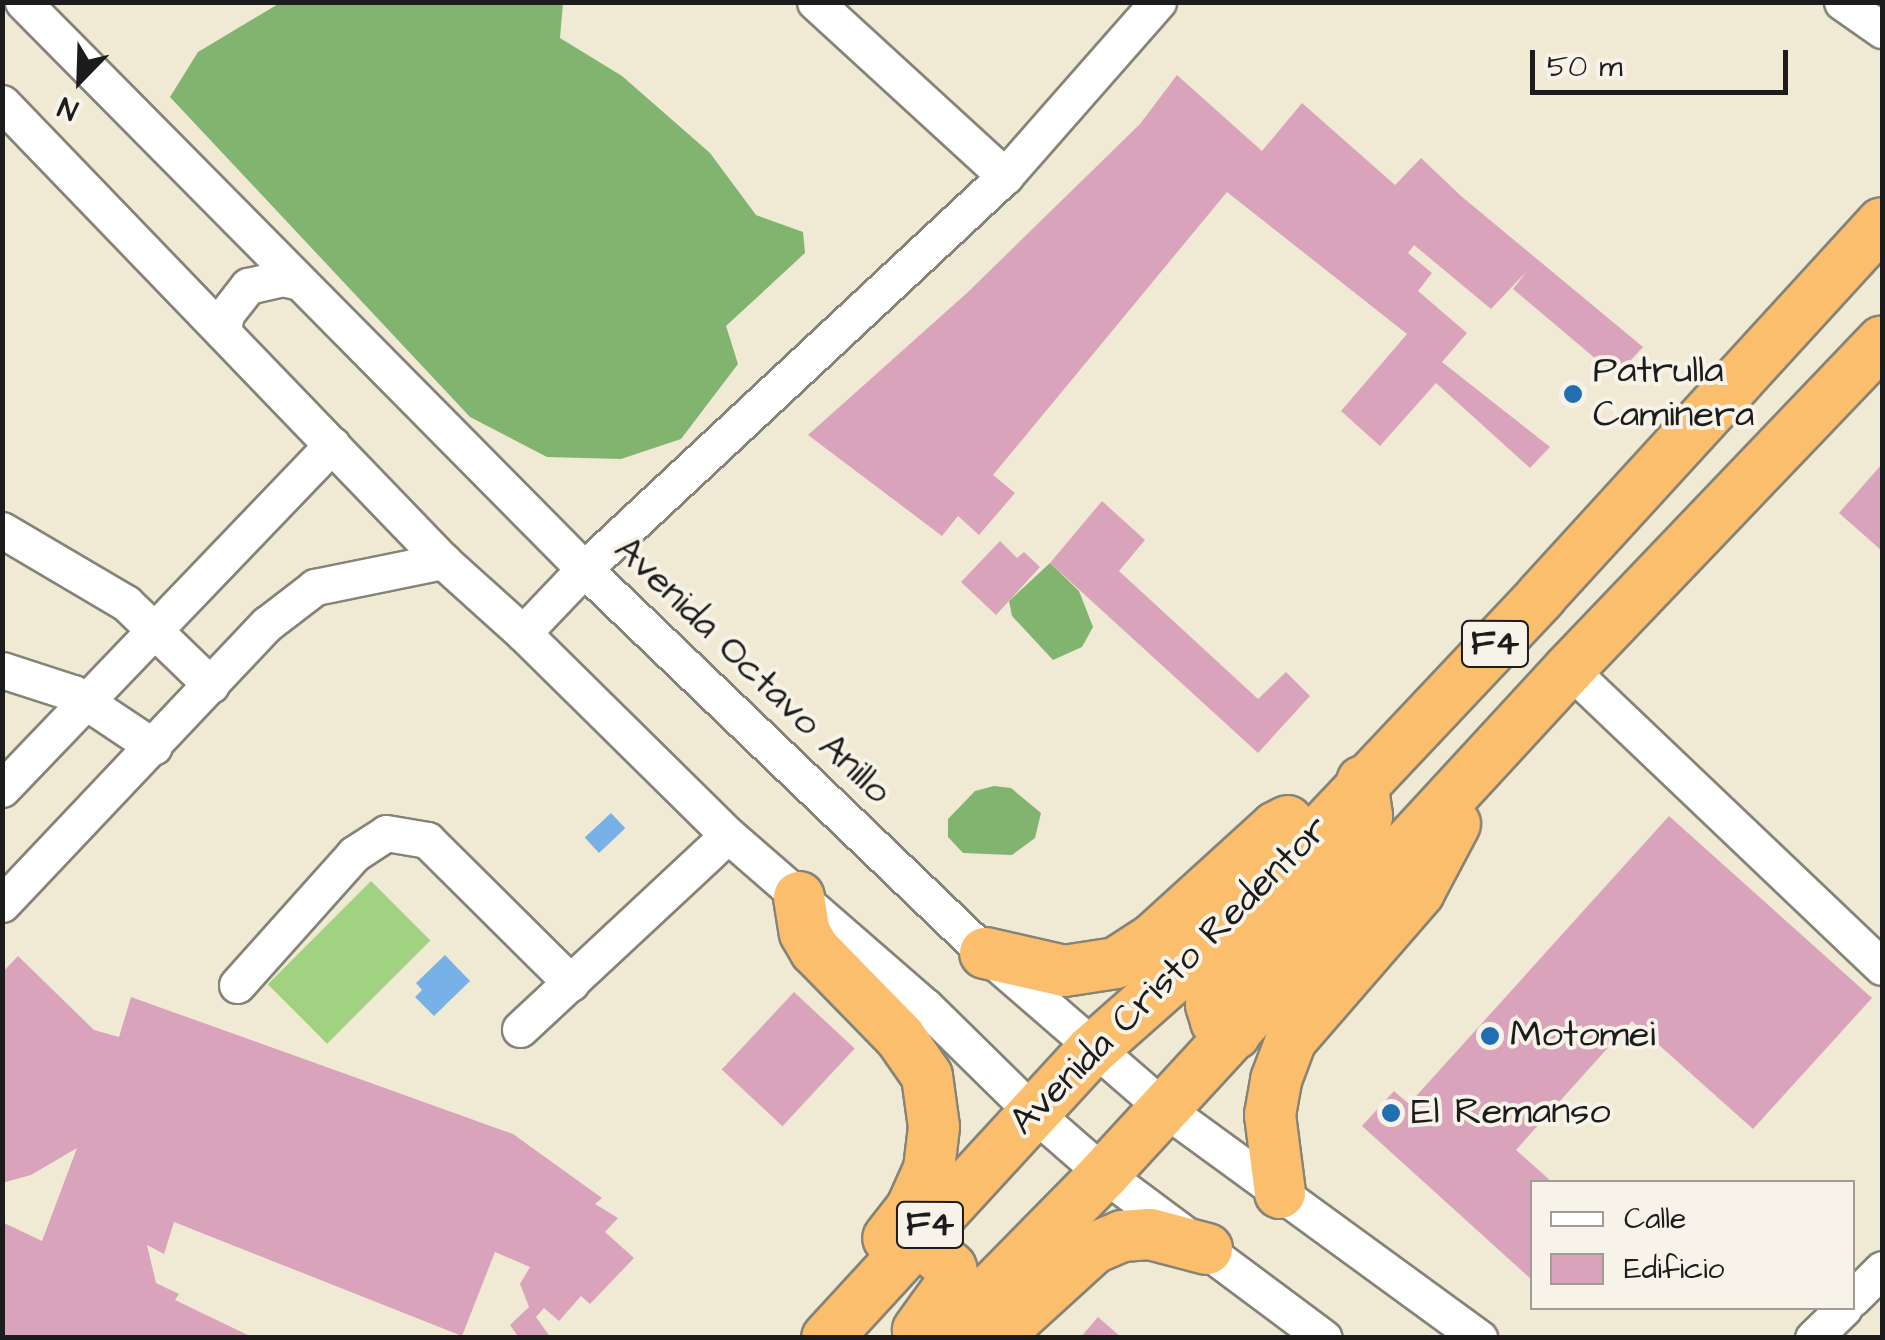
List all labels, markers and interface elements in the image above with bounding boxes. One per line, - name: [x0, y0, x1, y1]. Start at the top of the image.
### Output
- north arrow: [30, 30, 130, 130]
- scale bar: [1535, 30, 1792, 92]
- text: 50 m: [1547, 46, 1623, 88]
- text: N: [52, 87, 84, 129]
- place label: Patrulla Caminera: [1593, 349, 1754, 438]
- marker: Patrulla Caminera: [1562, 383, 1584, 405]
- street label: Avenida Octavo Anillo: [604, 527, 900, 815]
- road number: F4: [1460, 614, 1530, 674]
- street label: Avenida Cristo Redentor: [1001, 807, 1339, 1145]
- place label: Motomei: [1510, 1013, 1655, 1059]
- marker: Motomei: [1479, 1025, 1501, 1047]
- place label: El Remanso: [1411, 1090, 1611, 1136]
- marker: El Remanso: [1380, 1102, 1402, 1124]
- legend: [1530, 1180, 1855, 1310]
- road number: F4: [895, 1195, 965, 1255]
- text: Calle: [1624, 1198, 1686, 1240]
- text: Edificio: [1624, 1248, 1724, 1290]

